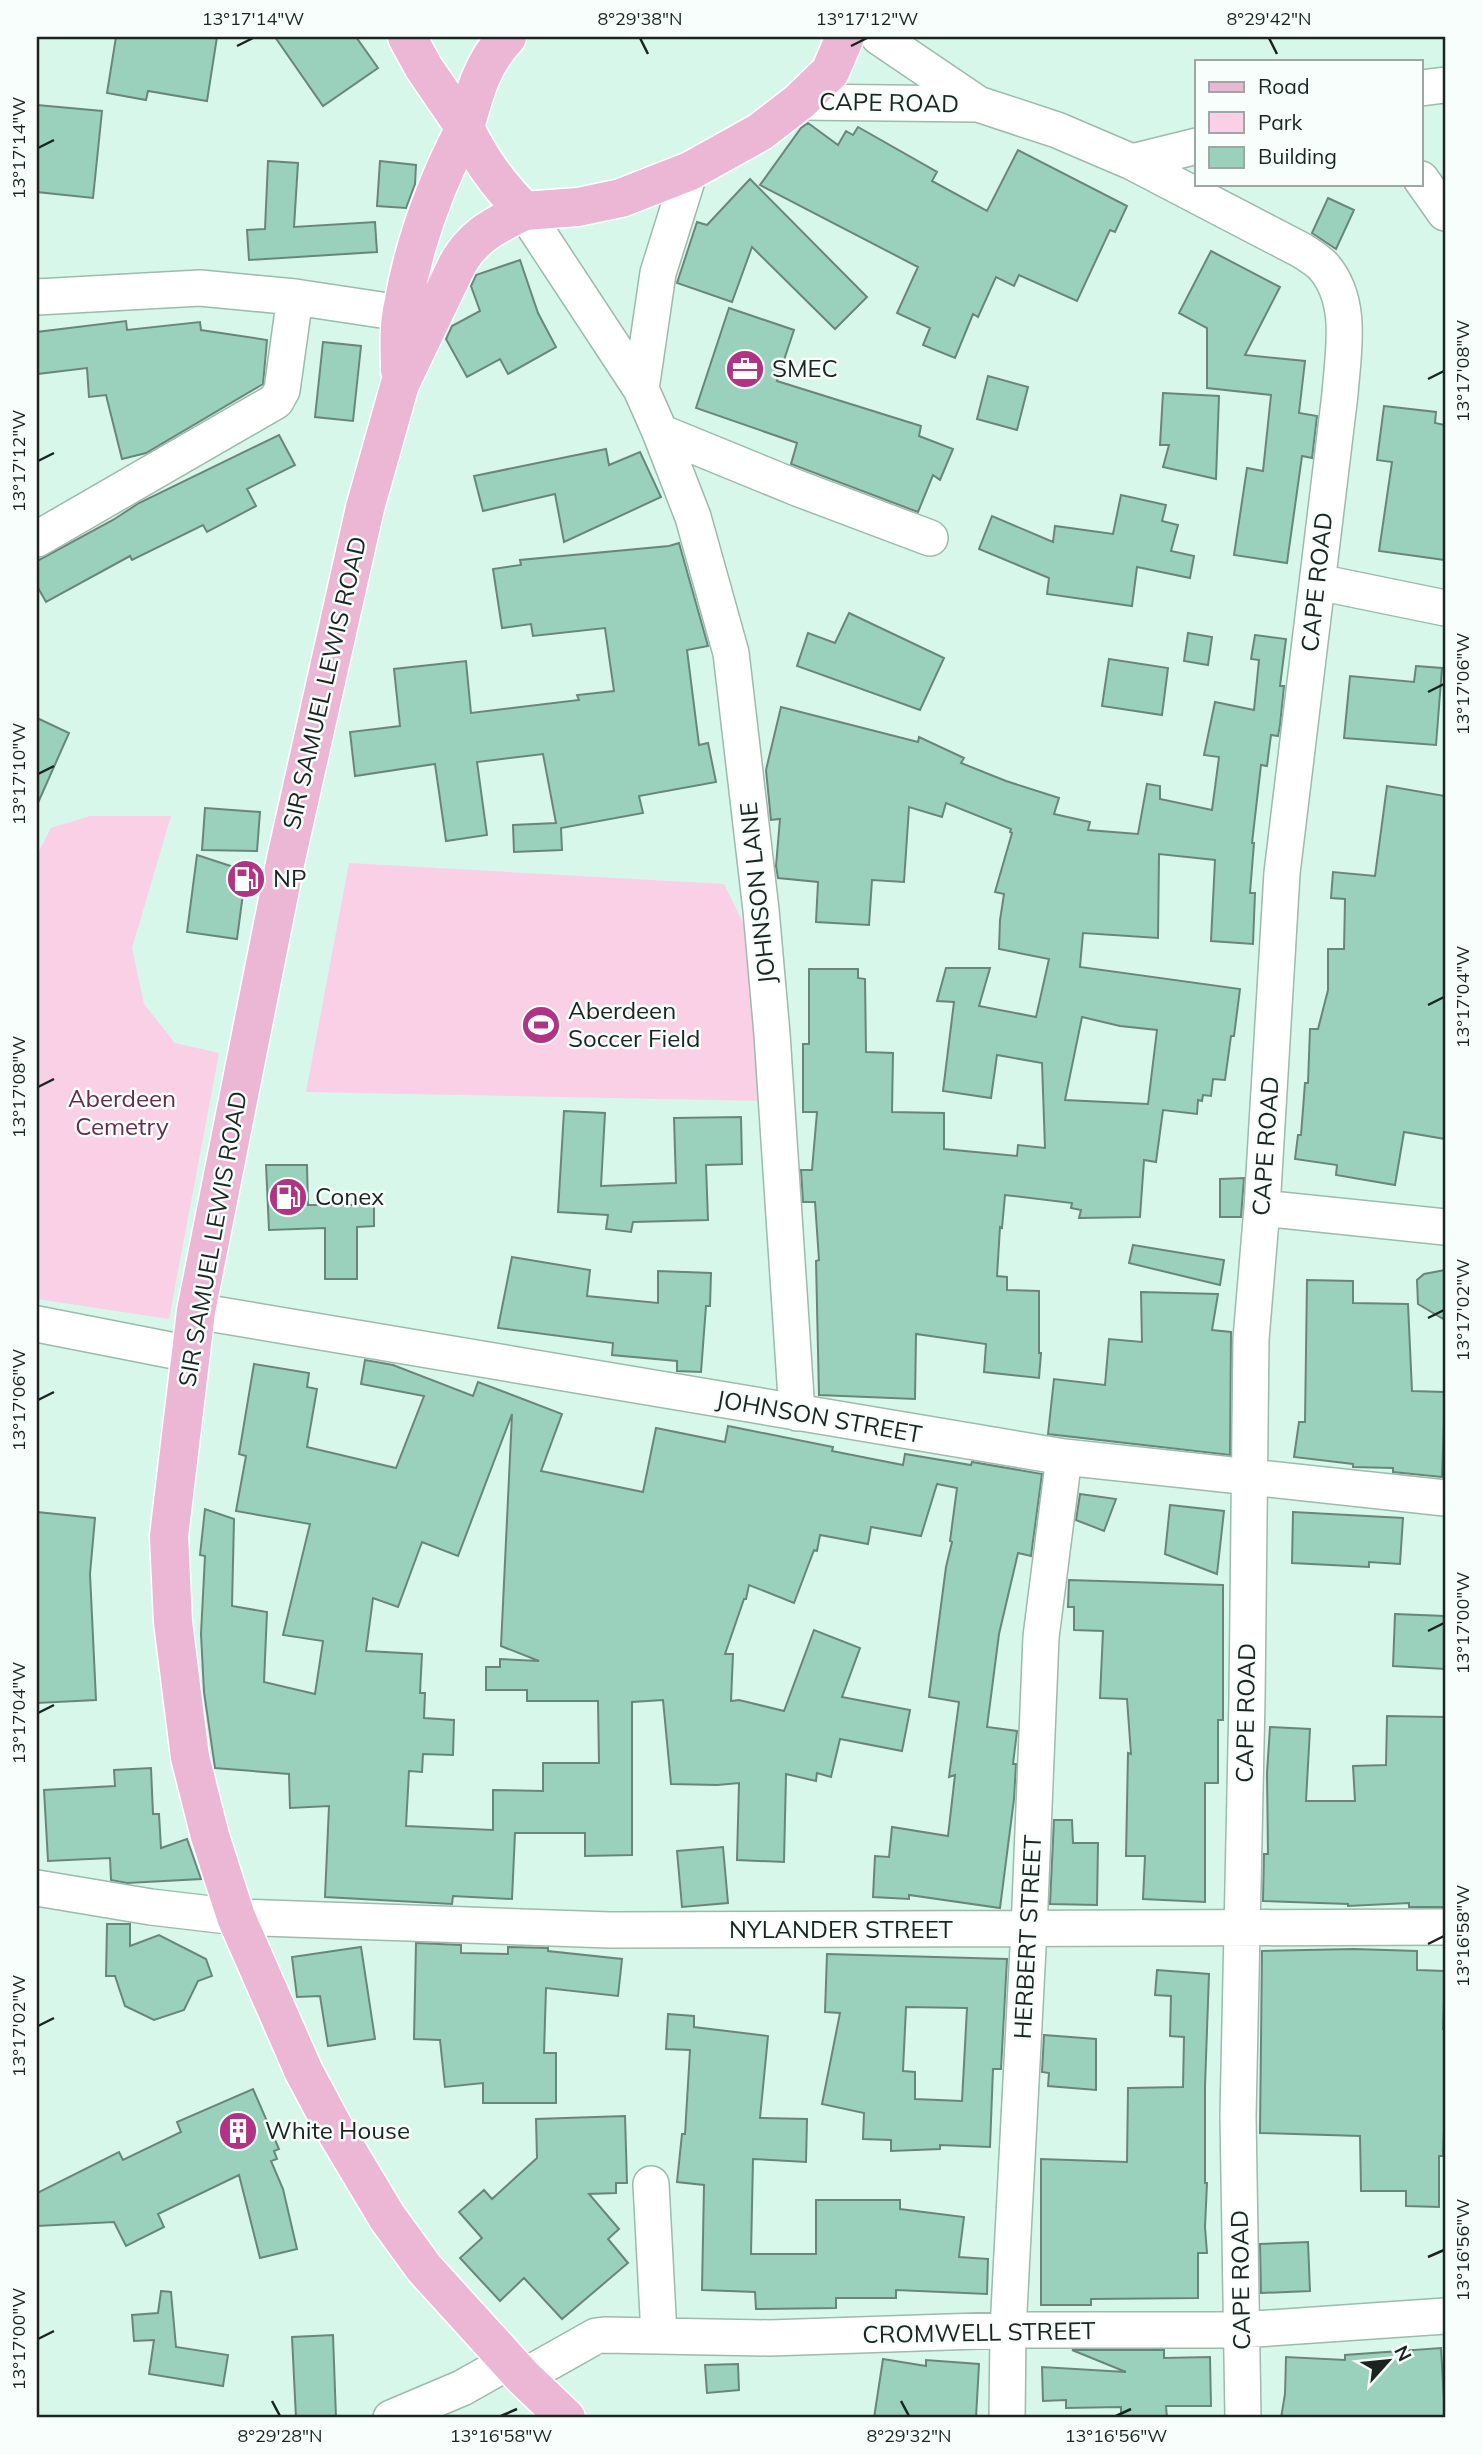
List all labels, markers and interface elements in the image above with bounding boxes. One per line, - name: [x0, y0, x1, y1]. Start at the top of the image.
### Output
- text: 13°17'14"W: [202, 7, 304, 30]
- text: 8°29'38"N: [597, 7, 683, 30]
- text: 13°17'12"W: [816, 7, 918, 30]
- text: 8°29'42"N: [1226, 7, 1312, 30]
- legend: [1195, 60, 1422, 186]
- text: Road: [1258, 73, 1309, 99]
- street label: CAPE ROAD: [819, 86, 959, 118]
- text: 13°17'14"W: [7, 97, 30, 199]
- text: Park: [1258, 109, 1302, 135]
- text: Building: [1258, 143, 1337, 169]
- text: 13°17'08"W: [1451, 320, 1474, 422]
- office icon: SMEC: [724, 348, 766, 390]
- place label: SMEC: [772, 353, 838, 383]
- text: 13°17'12"W: [7, 410, 30, 512]
- street label: CAPE ROAD: [1294, 511, 1338, 653]
- street label: SIR SAMUEL LEWIS ROAD: [276, 533, 372, 832]
- text: 13°17'06"W: [1451, 633, 1474, 735]
- text: 13°17'10"W: [7, 723, 30, 825]
- street label: JOHNSON LANE: [733, 801, 781, 986]
- fuel station icon: NP: [225, 858, 267, 900]
- place label: NP: [273, 863, 307, 893]
- text: 13°17'04"W: [1451, 946, 1474, 1048]
- place label: Aberdeen Soccer Field: [568, 995, 700, 1053]
- sports icon: Aberdeen Soccer Field: [520, 1004, 562, 1046]
- text: 13°17'08"W: [7, 1036, 30, 1138]
- street label: CAPE ROAD: [1245, 1075, 1285, 1217]
- park label: Aberdeen Cemetry: [68, 1083, 176, 1141]
- street label: SIR SAMUEL LEWIS ROAD: [171, 1089, 253, 1389]
- fuel station icon: Conex: [267, 1176, 309, 1218]
- place label: Conex: [315, 1181, 384, 1211]
- text: 13°17'02"W: [1451, 1259, 1474, 1361]
- text: 13°17'06"W: [7, 1349, 30, 1451]
- street label: JOHNSON STREET: [714, 1383, 925, 1449]
- text: 13°17'00"W: [1451, 1572, 1474, 1674]
- street label: CAPE ROAD: [1229, 1643, 1261, 1783]
- text: 13°17'04"W: [7, 1662, 30, 1764]
- street label: HERBERT STREET: [1007, 1834, 1047, 2040]
- text: 13°16'58"W: [1451, 1885, 1474, 1987]
- street label: NYLANDER STREET: [729, 1914, 954, 1944]
- text: 13°17'02"W: [7, 1975, 30, 2077]
- building icon: White House: [217, 2110, 259, 2152]
- place label: White House: [265, 2115, 410, 2145]
- text: 13°16'56"W: [1451, 2199, 1474, 2301]
- street label: CAPE ROAD: [1224, 2210, 1256, 2350]
- text: 13°17'00"W: [7, 2288, 30, 2390]
- street label: CROMWELL STREET: [862, 2315, 1096, 2349]
- north arrow: [1352, 2326, 1422, 2396]
- text: N: [1389, 2341, 1417, 2365]
- text: 8°29'28"N: [237, 2424, 323, 2447]
- text: 13°16'58"W: [450, 2424, 552, 2447]
- text: 8°29'32"N: [866, 2424, 952, 2447]
- text: 13°16'56"W: [1065, 2424, 1167, 2447]

